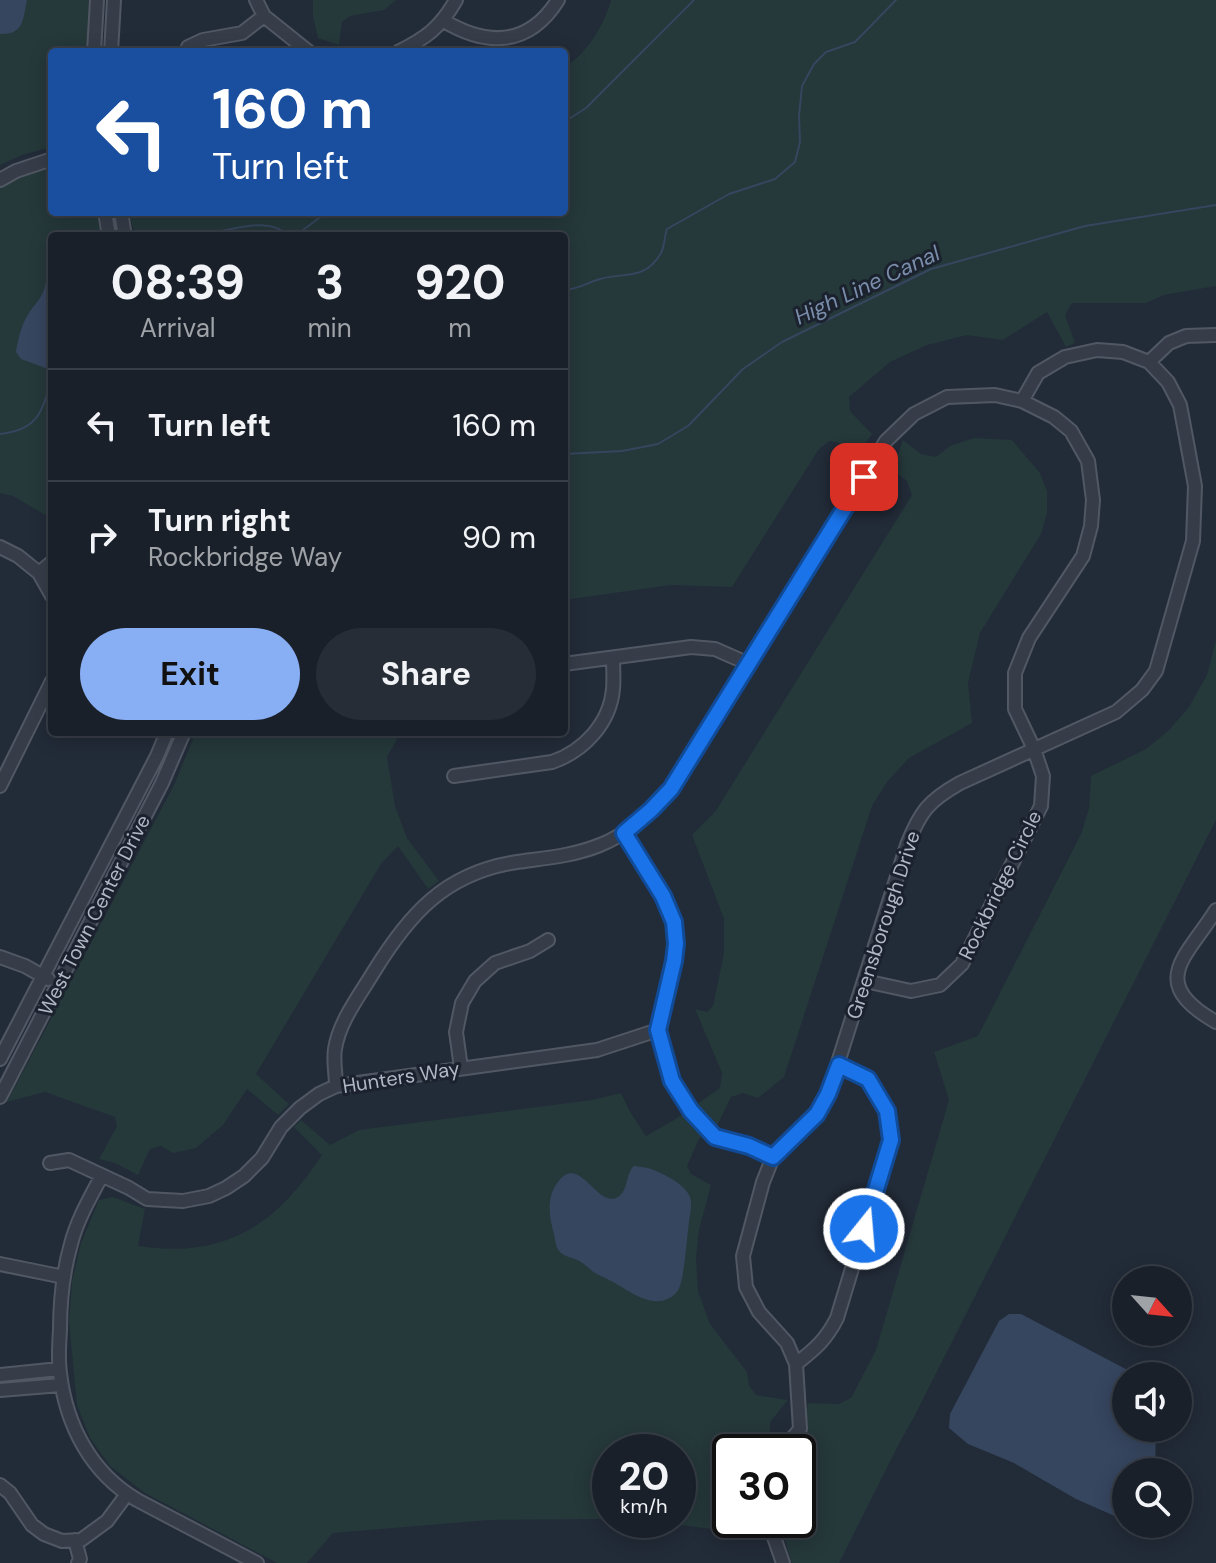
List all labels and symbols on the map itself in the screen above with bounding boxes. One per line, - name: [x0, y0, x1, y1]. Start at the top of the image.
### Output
- water label: High Line Canal: [790, 238, 945, 331]
- pin: [830, 443, 898, 511]
- street label: Rockbridge Circle: [953, 806, 1047, 964]
- street label: West Town Center Drive: [32, 810, 156, 1020]
- street label: Greensborough Drive: [840, 828, 926, 1022]
- street label: Hunters Way: [341, 1055, 461, 1099]
- position arrow: [822, 1187, 906, 1271]
- north arrow: [1112, 1266, 1192, 1346]
- speed limit sign: 30: [712, 1434, 816, 1538]

